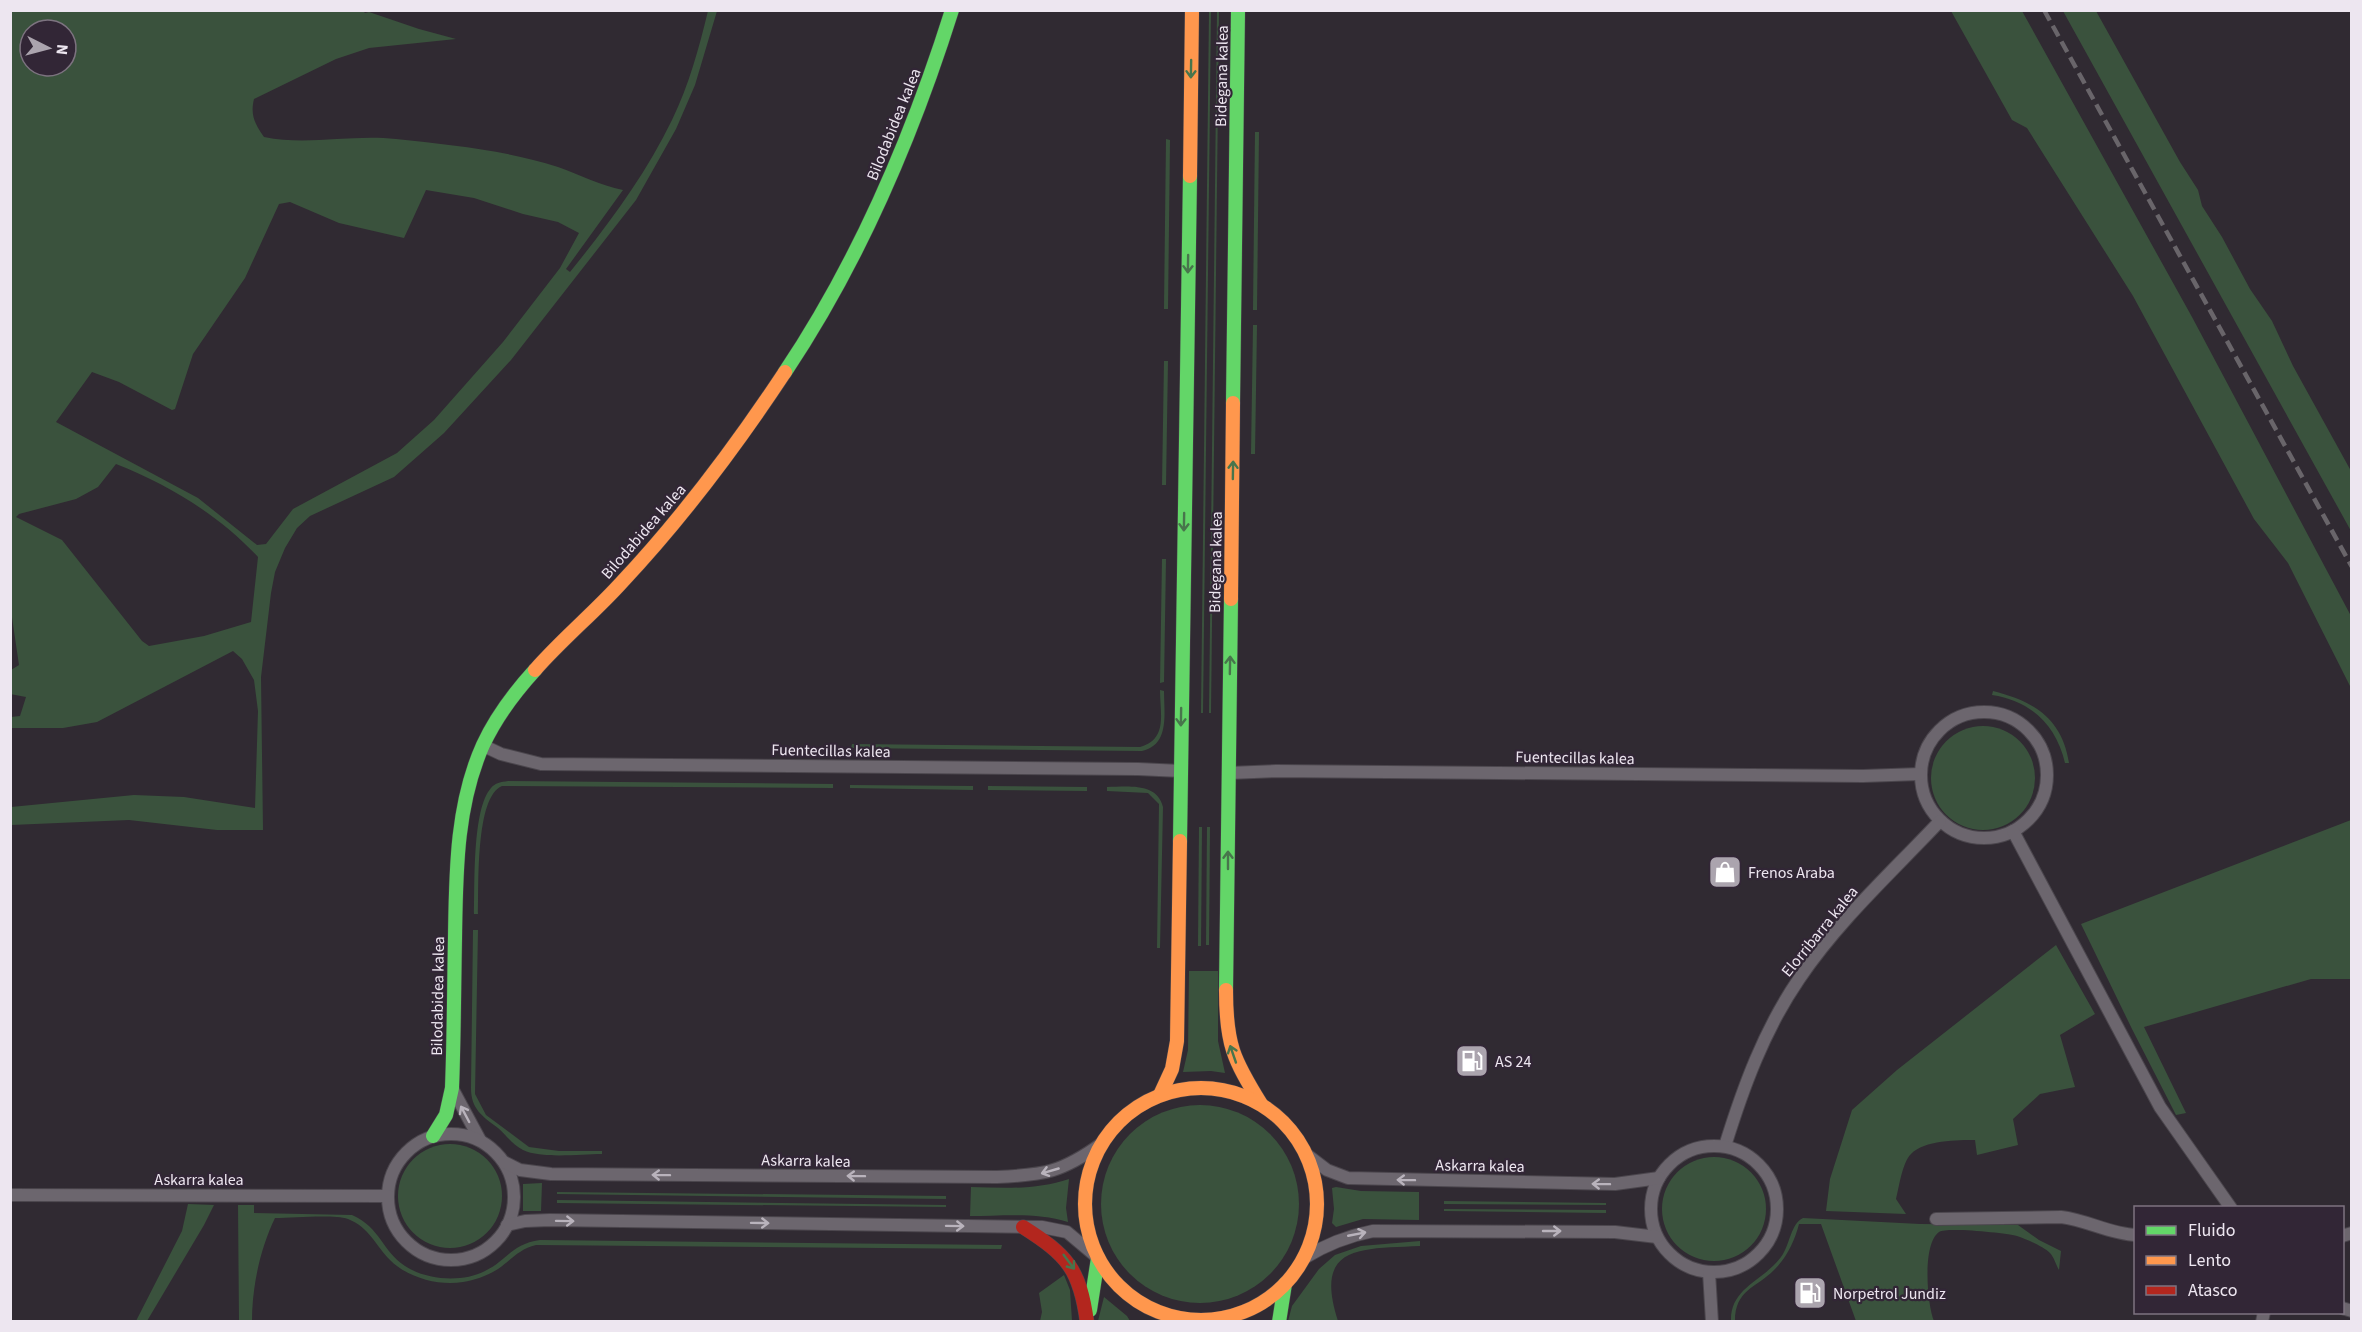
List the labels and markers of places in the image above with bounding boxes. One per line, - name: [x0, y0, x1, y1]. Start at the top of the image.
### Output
- shop icon: Frenos Araba: [1707, 854, 1743, 890]
- place label: Frenos Araba: [1748, 862, 1835, 884]
- fuel station icon: AS 24: [1454, 1043, 1490, 1079]
- place label: AS 24: [1495, 1051, 1531, 1073]
- fuel station icon: Norpetrol Jundiz: [1792, 1275, 1828, 1311]
- place label: Norpetrol Jundiz: [1833, 1283, 1946, 1305]

